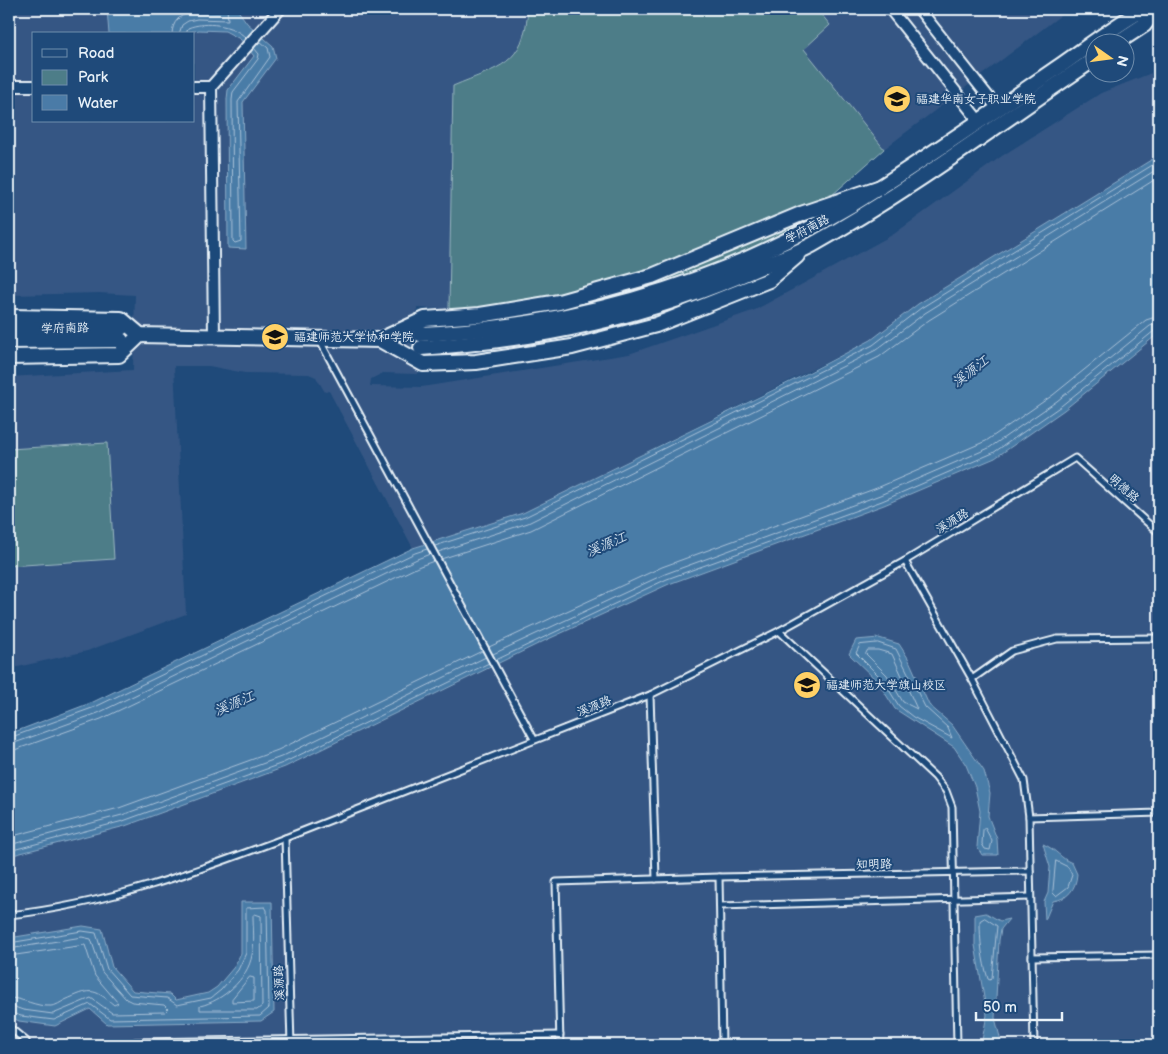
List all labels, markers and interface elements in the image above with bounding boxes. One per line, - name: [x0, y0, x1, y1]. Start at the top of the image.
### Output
- legend: [32, 32, 195, 122]
- north arrow: [1086, 32, 1136, 82]
- text: Road: [78, 44, 114, 63]
- text: N: [1113, 54, 1132, 68]
- text: Park: [78, 68, 109, 87]
- school or university icon: 福建华南女子职业学院: [882, 84, 912, 114]
- place label: 福建华南女子职业学院: [916, 92, 1036, 107]
- text: Water: [78, 94, 118, 113]
- street label: 学府南路: [783, 212, 832, 247]
- street label: 学府南路: [41, 321, 89, 336]
- school or university icon: 福建师范大学协和学院: [260, 322, 290, 352]
- place label: 福建师范大学协和学院: [294, 330, 414, 345]
- water label: 溪源江: [949, 351, 993, 391]
- street label: 明德路: [1105, 471, 1142, 506]
- street label: 溪源路: [933, 506, 972, 537]
- water label: 溪源江: [584, 528, 630, 560]
- school or university icon: 福建师范大学旗山校区: [792, 670, 822, 700]
- place label: 福建师范大学旗山校区: [826, 678, 946, 693]
- water label: 溪源江: [212, 687, 258, 719]
- street label: 溪源路: [575, 693, 614, 720]
- street label: 知明路: [856, 857, 892, 872]
- street label: 溪源路: [271, 965, 288, 1001]
- scale bar: [976, 989, 1062, 1021]
- text: 50 m: [983, 998, 1017, 1017]

